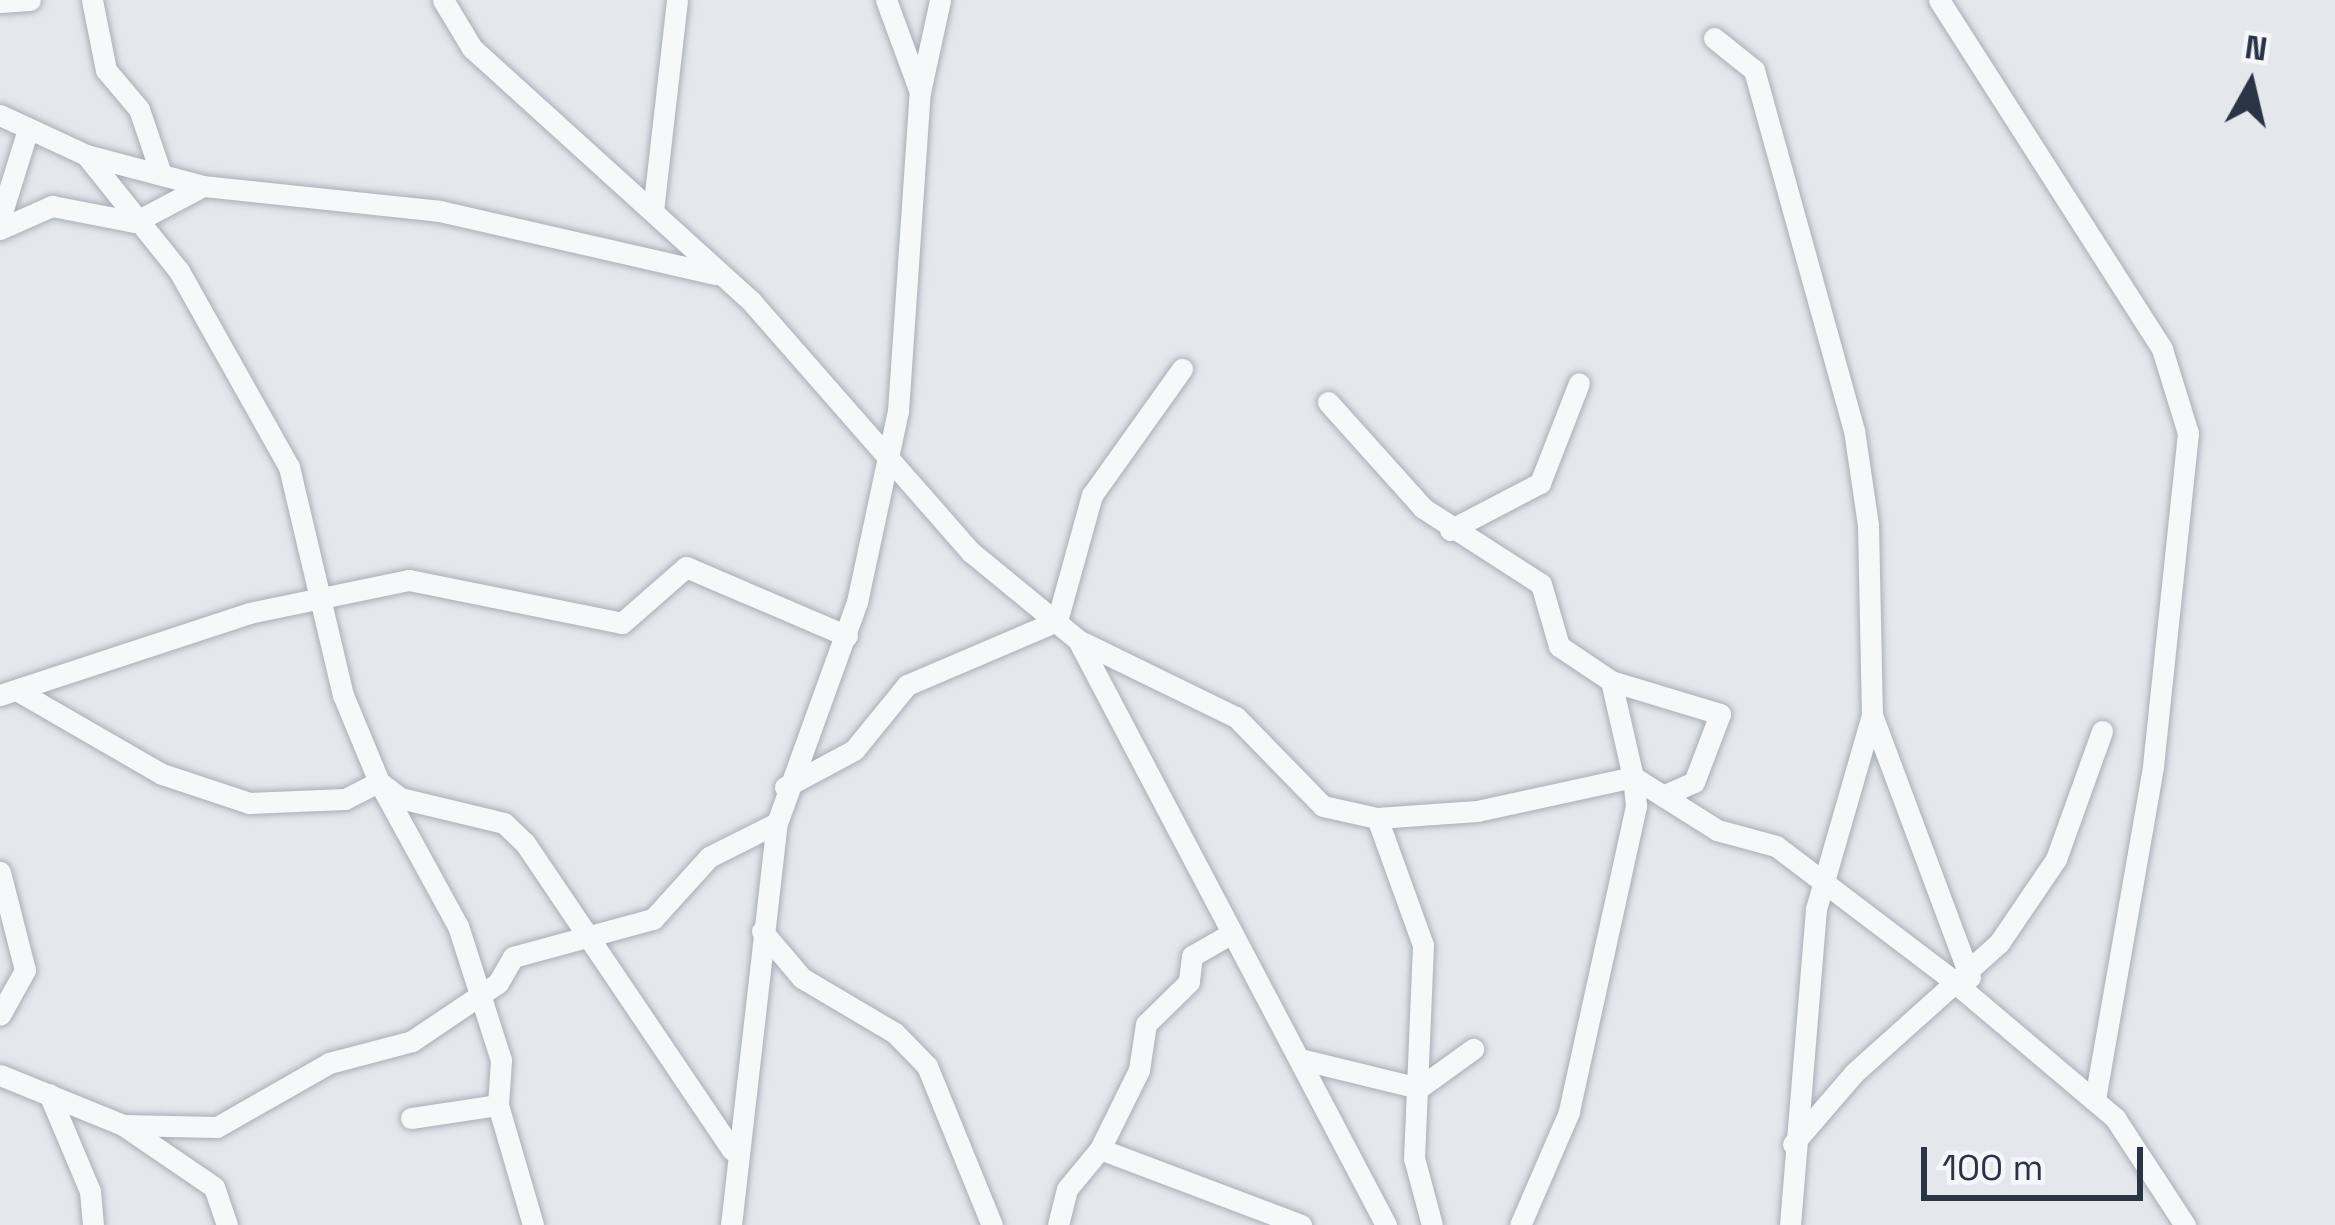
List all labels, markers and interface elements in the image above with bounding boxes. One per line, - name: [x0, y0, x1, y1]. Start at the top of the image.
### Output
- north arrow: [2191, 24, 2311, 144]
- text: N: [2242, 26, 2270, 71]
- scale bar: [1927, 1123, 2149, 1197]
- text: 100 m: [1942, 1145, 2043, 1191]

